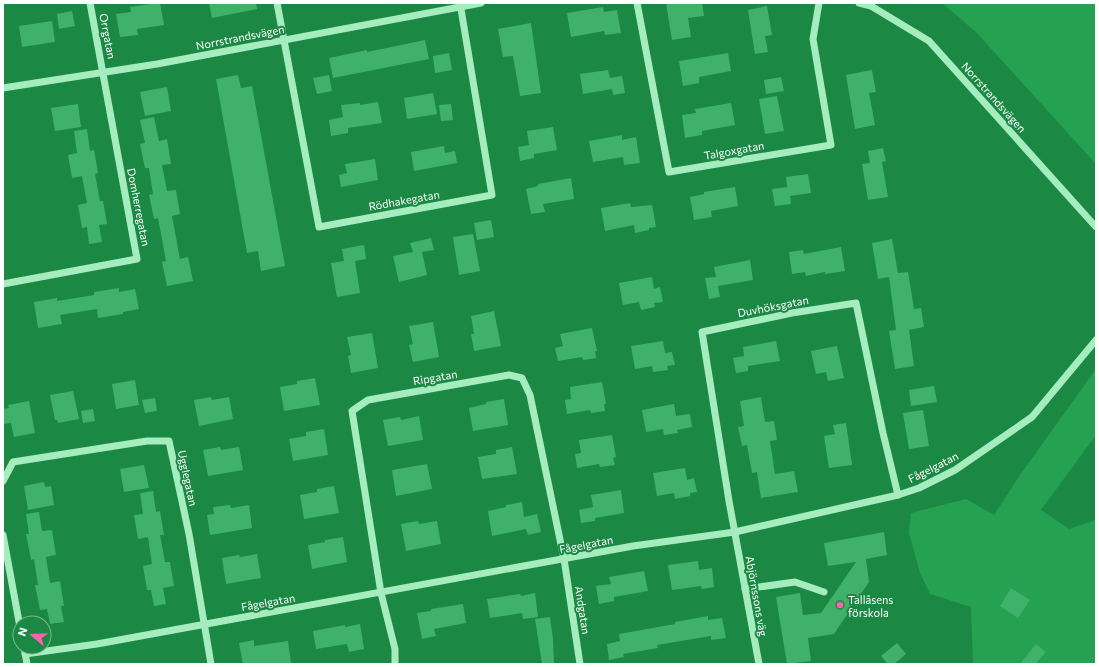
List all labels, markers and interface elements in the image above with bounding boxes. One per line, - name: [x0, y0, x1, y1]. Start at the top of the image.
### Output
- street label: Orrgatan: [97, 12, 119, 60]
- street label: Norrstrandsvägen: [195, 22, 285, 52]
- street label: Norrstrandsvägen: [959, 59, 1029, 135]
- street label: Talgoxgatan: [703, 138, 765, 162]
- street label: Domherregatan: [125, 167, 153, 247]
- street label: Rödhakegatan: [368, 187, 440, 213]
- street label: Duvhöksgatan: [736, 293, 810, 319]
- street label: Ripgatan: [412, 367, 458, 387]
- street label: Ugglegatan: [176, 449, 200, 507]
- street label: Fågelgatan: [906, 449, 960, 485]
- street label: Fågelgatan: [558, 532, 614, 556]
- street label: Abjörnssons väg: [744, 555, 770, 637]
- street label: Andgatan: [573, 585, 593, 635]
- street label: Fågelgatan: [240, 591, 296, 613]
- place label: Tallåsens förskola: [848, 593, 893, 619]
- marker: Tallåsens förskola: [835, 600, 845, 610]
- north arrow: [12, 615, 52, 655]
- text: N: [15, 626, 30, 638]

